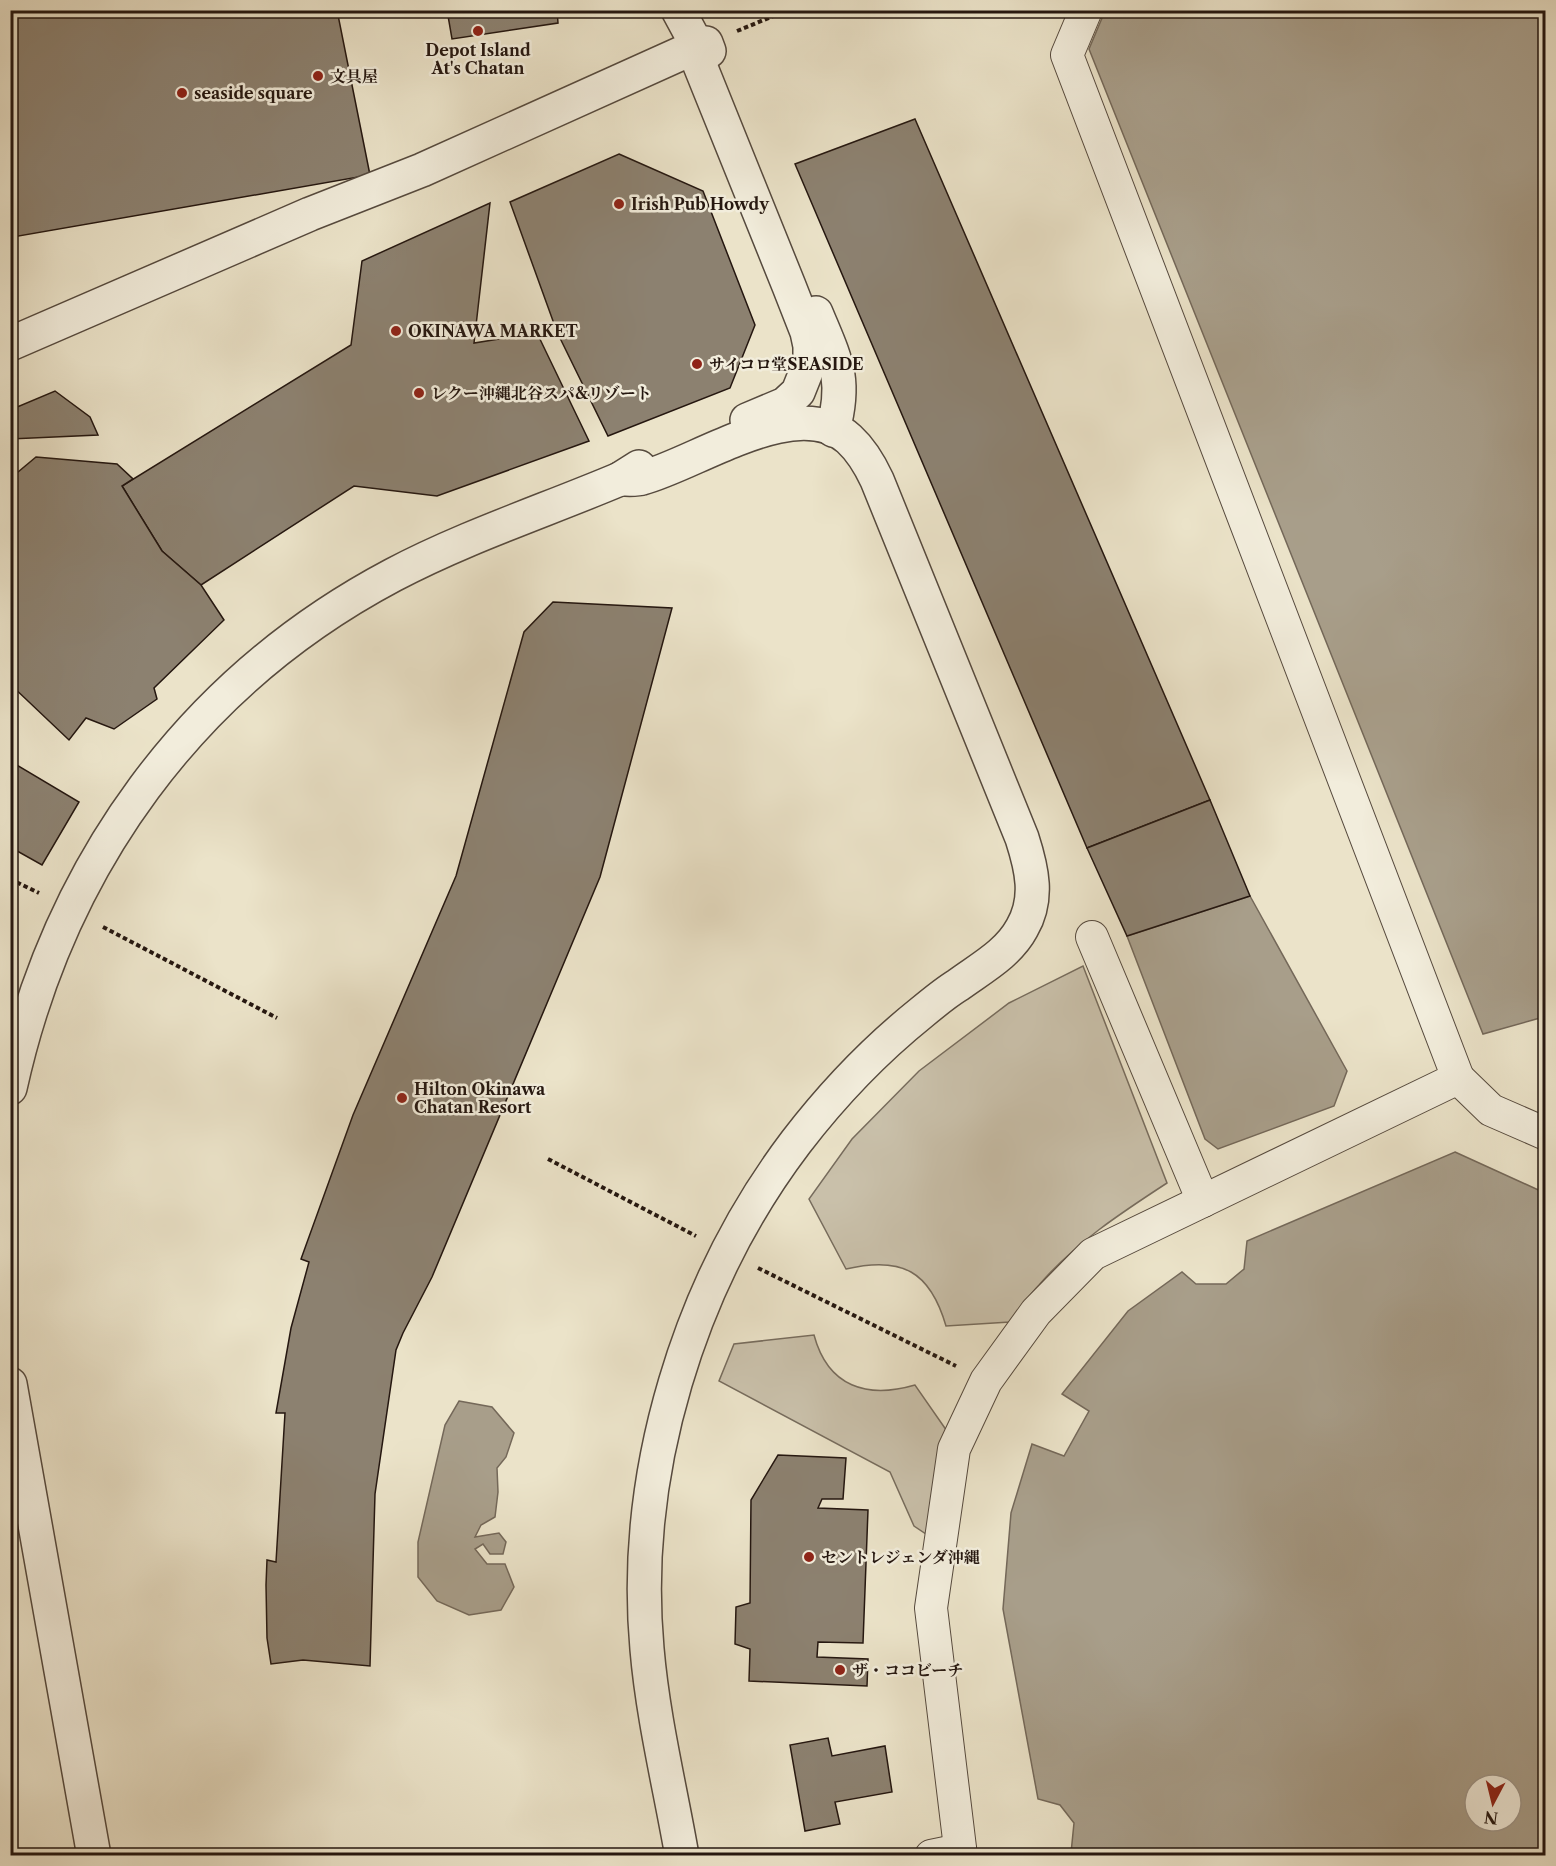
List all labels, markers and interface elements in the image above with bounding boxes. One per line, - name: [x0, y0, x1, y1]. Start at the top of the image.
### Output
- marker: Depot Island At's Chatan: [471, 24, 485, 38]
- place label: Depot Island At's Chatan: [425, 40, 531, 78]
- place label: 文具屋: [330, 66, 378, 86]
- marker: 文具屋: [311, 69, 325, 83]
- place label: seaside square: [194, 83, 313, 103]
- marker: seaside square: [175, 86, 189, 100]
- place label: Irish Pub Howdy: [631, 194, 770, 214]
- marker: Irish Pub Howdy: [612, 197, 626, 211]
- place label: OKINAWA MARKET: [408, 321, 579, 341]
- marker: OKINAWA MARKET: [389, 324, 403, 338]
- place label: サイコロ堂SEASIDE: [709, 354, 864, 374]
- marker: サイコロ堂SEASIDE: [690, 357, 704, 371]
- place label: レクー沖縄北谷スパ&リゾート: [431, 383, 652, 403]
- marker: レクー沖縄北谷スパ&リゾート: [412, 386, 426, 400]
- place label: Hilton Okinawa Chatan Resort: [414, 1079, 546, 1117]
- marker: Hilton Okinawa Chatan Resort: [395, 1091, 409, 1105]
- place label: セントレジェンダ沖縄: [821, 1547, 980, 1567]
- marker: セントレジェンダ沖縄: [802, 1550, 816, 1564]
- place label: ザ・ココビーチ: [852, 1660, 963, 1680]
- marker: ザ・ココビーチ: [833, 1663, 847, 1677]
- north arrow: [1463, 1773, 1523, 1833]
- text: N: [1483, 1807, 1499, 1829]

